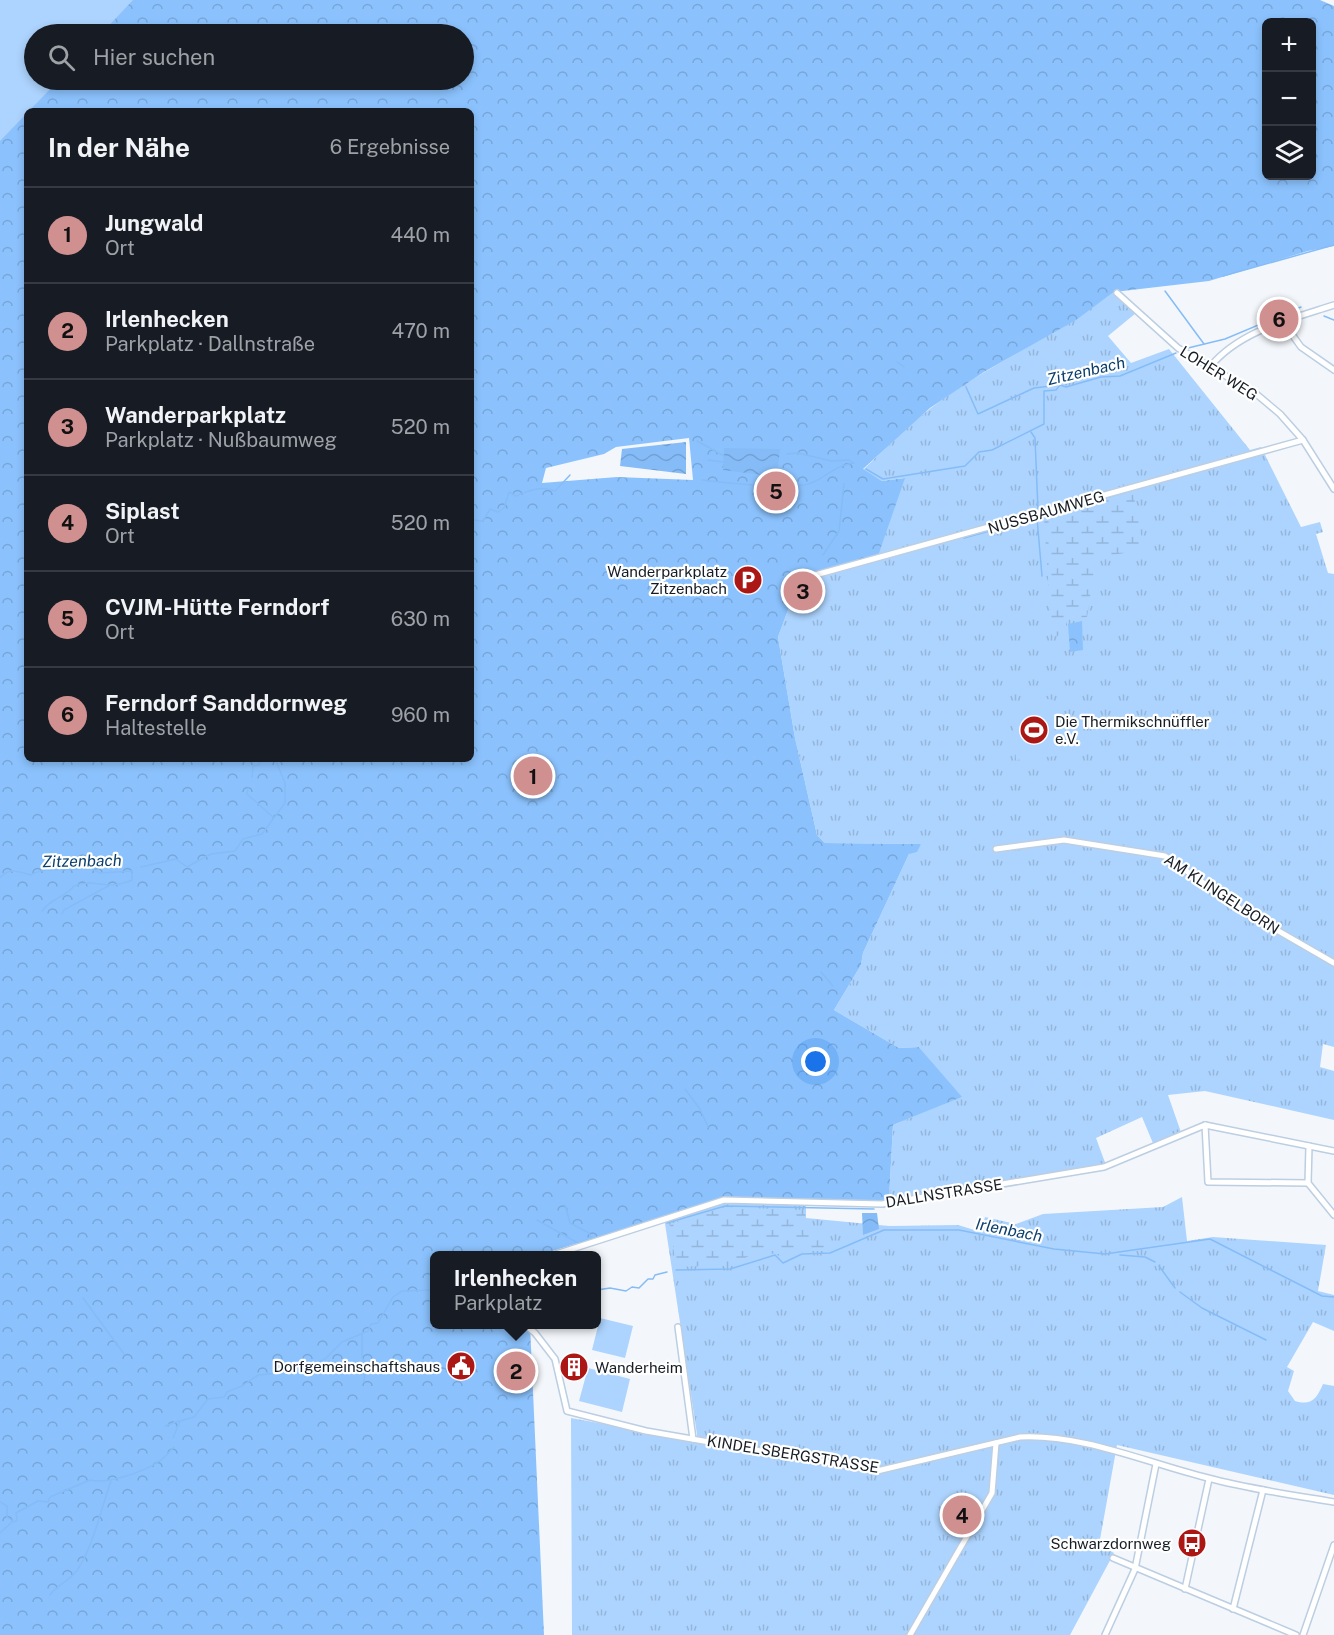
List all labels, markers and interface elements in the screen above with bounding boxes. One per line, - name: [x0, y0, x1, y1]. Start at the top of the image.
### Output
- map controls: [1262, 18, 1316, 180]
- button: +: [1262, 18, 1316, 72]
- search box: [24, 24, 474, 90]
- icon: search: [45, 41, 78, 74]
- text: Hier suchen: [93, 44, 215, 70]
- button: −: [1262, 72, 1316, 126]
- button: layers: [1262, 126, 1316, 180]
- text: In der Nähe: [48, 132, 190, 163]
- text: 6 Ergebnisse: [330, 135, 450, 159]
- text: Jungwald: [105, 210, 203, 236]
- text: 1: [63, 223, 72, 247]
- text: 440 m: [390, 223, 450, 247]
- text: Ort: [105, 236, 135, 260]
- pin: 6: [1260, 296, 1298, 342]
- text: Irlenhecken: [105, 306, 229, 332]
- text: 2: [61, 319, 74, 343]
- text: 470 m: [391, 319, 450, 343]
- text: Parkplatz · Dallnstraße: [105, 332, 315, 356]
- street label: LOHER WEG: [1177, 342, 1261, 404]
- water label: Zitzenbach: [1045, 353, 1127, 389]
- text: Wanderparkplatz: [105, 402, 286, 428]
- text: 3: [61, 415, 74, 439]
- text: 520 m: [391, 415, 450, 439]
- text: Parkplatz · Nußbaumweg: [105, 428, 337, 452]
- pin: 5: [756, 468, 796, 514]
- street label: NUSSBAUMWEG: [986, 487, 1106, 537]
- text: Siplast: [105, 498, 180, 524]
- text: 4: [61, 511, 74, 535]
- text: 520 m: [391, 511, 450, 535]
- text: Ort: [105, 524, 135, 548]
- place label: Wanderparkplatz Zitzenbach: [607, 563, 727, 597]
- parking icon: Wanderparkplatz Zitzenbach: [732, 564, 764, 596]
- pin: 3: [784, 568, 822, 614]
- text: CVJM-Hütte Ferndorf: [105, 594, 329, 620]
- text: 5: [61, 607, 74, 631]
- text: 630 m: [391, 607, 450, 631]
- text: Ort: [105, 620, 135, 644]
- text: Ferndorf Sanddornweg: [105, 690, 347, 716]
- text: 6: [61, 703, 74, 727]
- text: 960 m: [391, 703, 450, 727]
- place label: Die Thermikschnüffler e.V.: [1055, 713, 1210, 747]
- sports icon: Die Thermikschnüffler e.V.: [1018, 714, 1050, 746]
- text: Haltestelle: [105, 716, 207, 740]
- pin: 1: [514, 754, 552, 798]
- street label: AM KLINGELBORN: [1161, 850, 1283, 938]
- water label: Zitzenbach: [42, 851, 122, 871]
- your location: [801, 1047, 830, 1076]
- street label: DALLNSTRASSE: [884, 1175, 1004, 1211]
- water label: Irlenbach: [974, 1214, 1044, 1246]
- popup: [430, 1251, 601, 1329]
- text: Irlenhecken: [454, 1265, 577, 1291]
- text: Parkplatz: [454, 1291, 542, 1315]
- pin: 2: [496, 1348, 536, 1394]
- public building icon: Dorfgemeinschaftshaus: [445, 1350, 477, 1382]
- building icon: Wanderheim: [558, 1351, 590, 1383]
- place label: Dorfgemeinschaftshaus: [274, 1358, 440, 1375]
- place label: Wanderheim: [595, 1359, 683, 1376]
- street label: KINDELSBERGSTRASSE: [706, 1432, 880, 1476]
- pin: 4: [942, 1492, 982, 1538]
- bus stop icon: Schwarzdornweg: [1176, 1527, 1208, 1559]
- place label: Schwarzdornweg: [1051, 1535, 1171, 1552]

